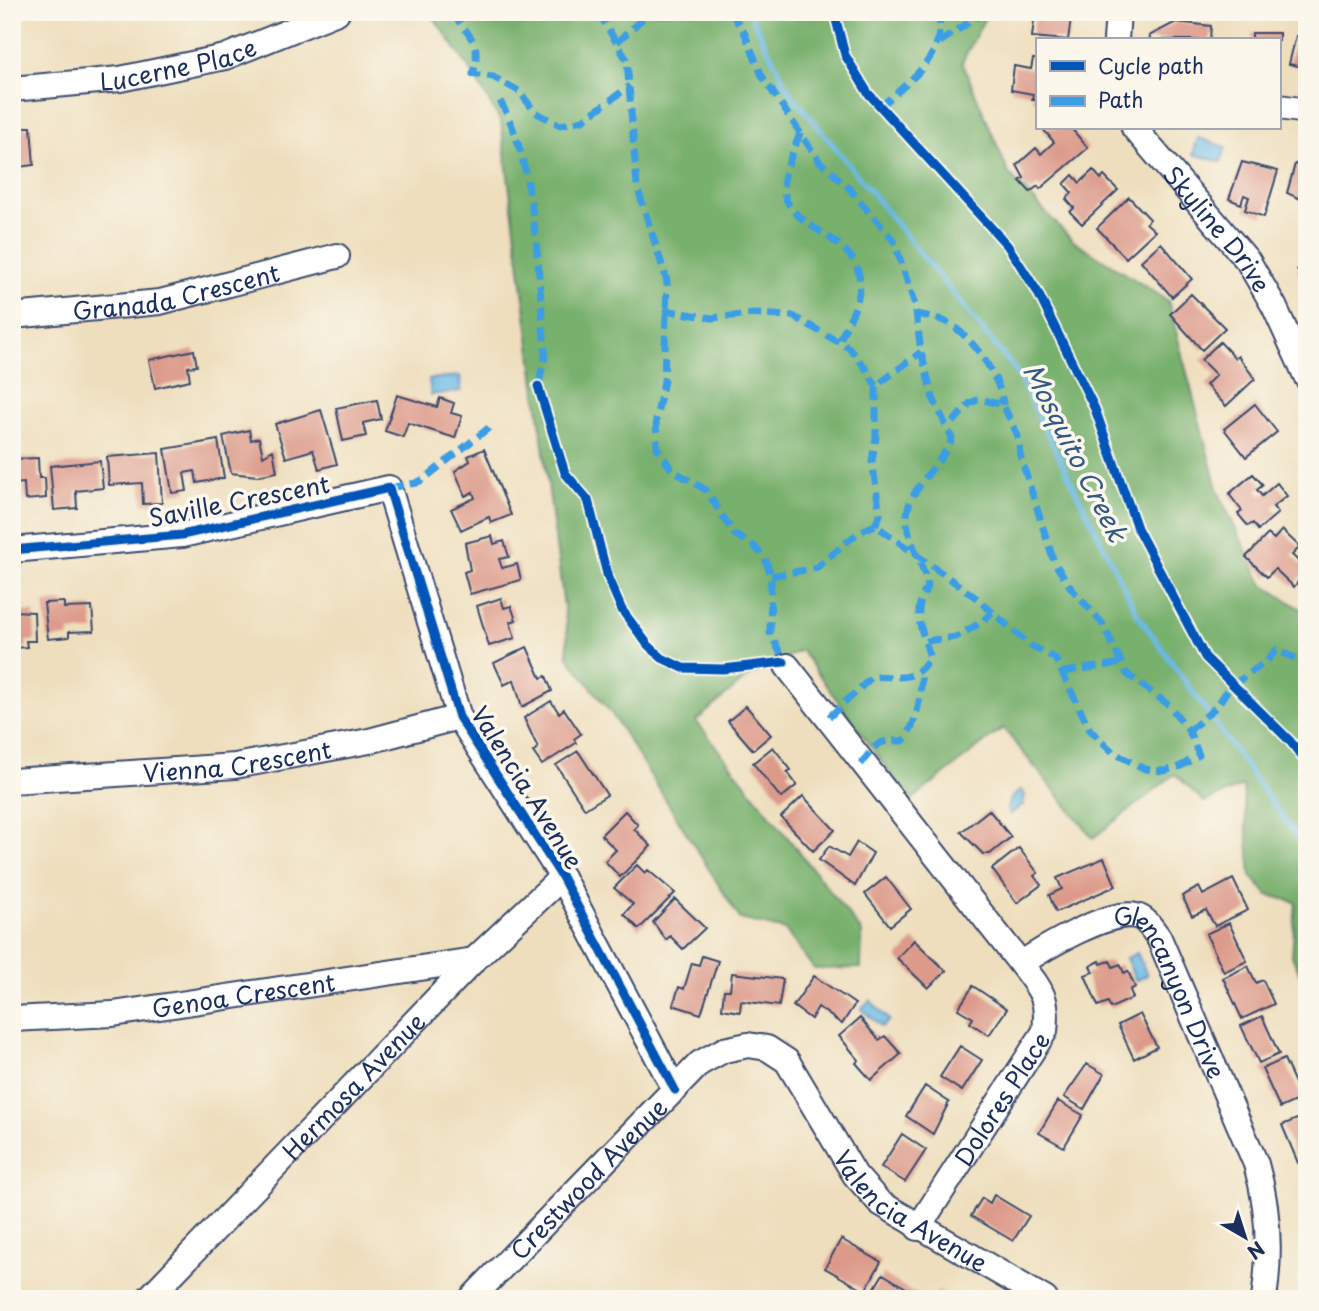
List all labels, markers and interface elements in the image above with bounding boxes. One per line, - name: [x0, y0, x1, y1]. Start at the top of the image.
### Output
- street label: Lucerne Place: [98, 28, 262, 99]
- legend: [1036, 38, 1280, 130]
- text: Cycle path: [1098, 49, 1204, 81]
- text: Path: [1098, 83, 1143, 115]
- street label: Skyline Drive: [1155, 157, 1280, 299]
- street label: Granada Crescent: [71, 254, 283, 328]
- water label: Mosquito Creek: [1014, 356, 1138, 549]
- street label: Saville Crescent: [146, 465, 333, 535]
- street label: Valencia Avenue: [463, 698, 593, 876]
- street label: Vienna Crescent: [142, 730, 334, 790]
- street label: Glencanyon Drive: [1111, 897, 1235, 1084]
- street label: Genoa Crescent: [149, 963, 338, 1026]
- street label: Hermosa Avenue: [274, 1004, 433, 1167]
- street label: Dolores Place: [945, 1024, 1058, 1173]
- street label: Crestwood Avenue: [501, 1090, 675, 1267]
- street label: Valencia Avenue: [826, 1143, 995, 1280]
- north arrow: [1210, 1202, 1280, 1272]
- text: N: [1242, 1235, 1271, 1267]

